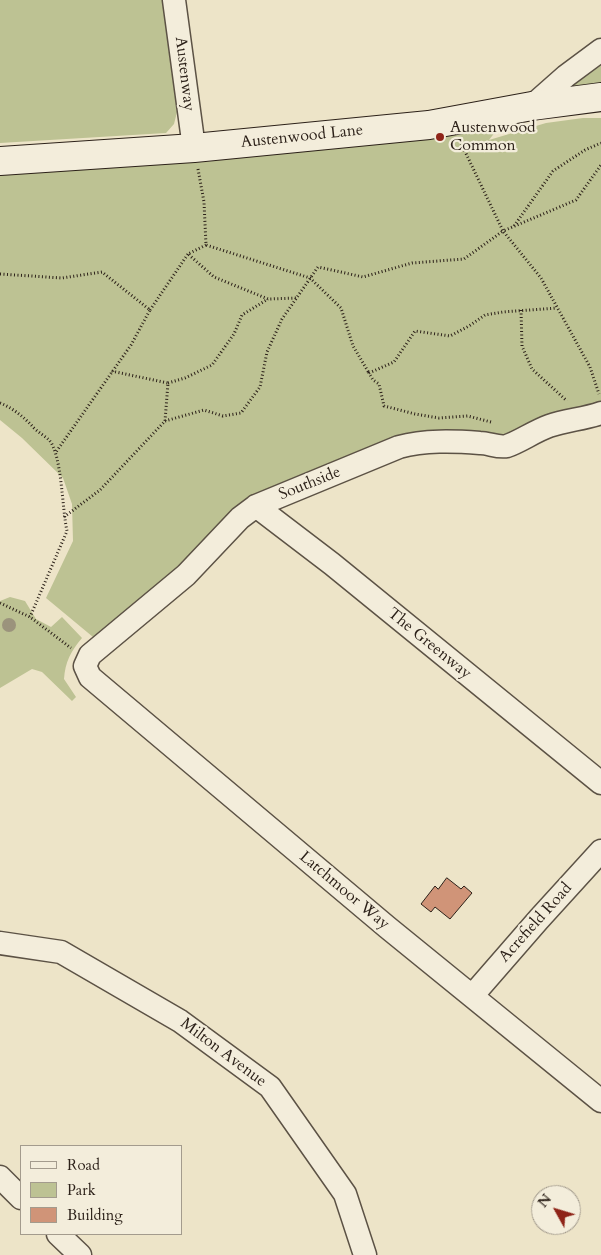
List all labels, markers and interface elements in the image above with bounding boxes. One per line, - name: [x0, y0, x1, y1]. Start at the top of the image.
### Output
- street label: Austenway: [170, 36, 198, 112]
- place label: Austenwood Common: [450, 118, 536, 156]
- street label: Austenwood Lane: [240, 121, 364, 153]
- marker: Austenwood Common: [434, 131, 446, 143]
- street label: Southside: [276, 463, 344, 505]
- street label: The Greenway: [383, 604, 475, 684]
- street label: Latchmoor Way: [295, 848, 393, 934]
- street label: Acrefield Road: [495, 879, 577, 967]
- street label: Milton Avenue: [176, 1014, 270, 1092]
- legend: [20, 1145, 182, 1235]
- text: Road: [67, 1155, 100, 1175]
- text: Park: [67, 1180, 96, 1200]
- north arrow: [531, 1185, 581, 1235]
- text: N: [534, 1190, 556, 1212]
- text: Building: [67, 1205, 123, 1225]

